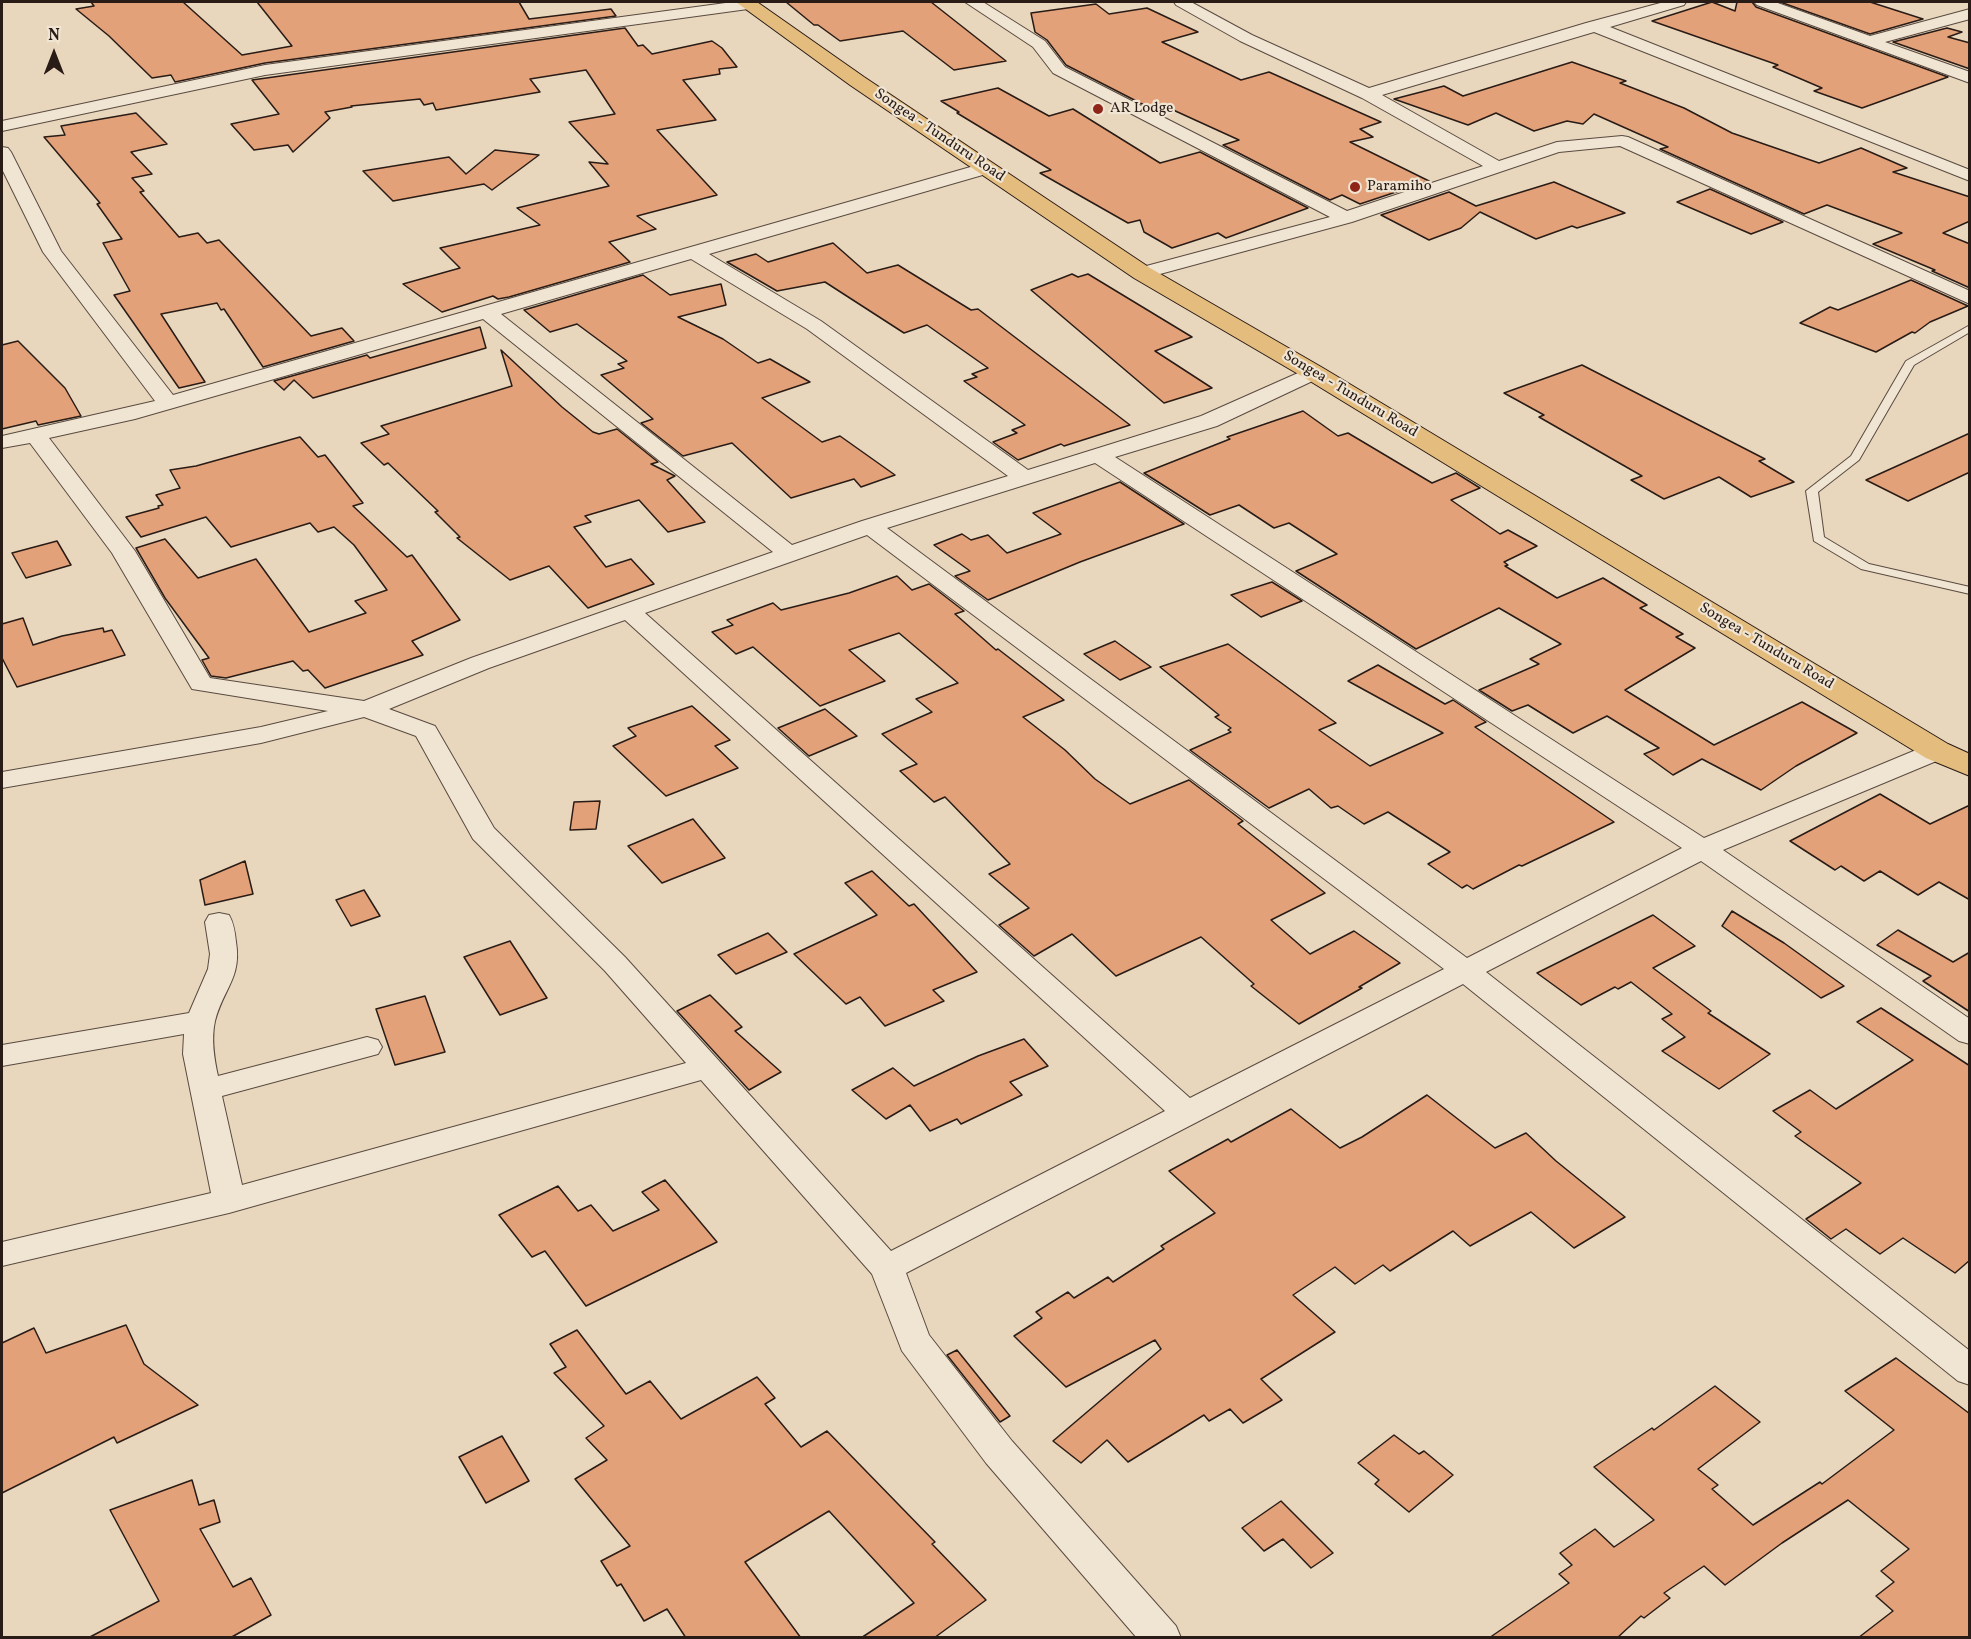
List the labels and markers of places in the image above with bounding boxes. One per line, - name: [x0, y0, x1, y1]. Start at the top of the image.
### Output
- place label: AR Lodge: [1110, 100, 1173, 118]
- marker: AR Lodge: [1091, 102, 1105, 116]
- place label: Paramiho: [1367, 178, 1432, 196]
- marker: Paramiho: [1348, 180, 1362, 194]

